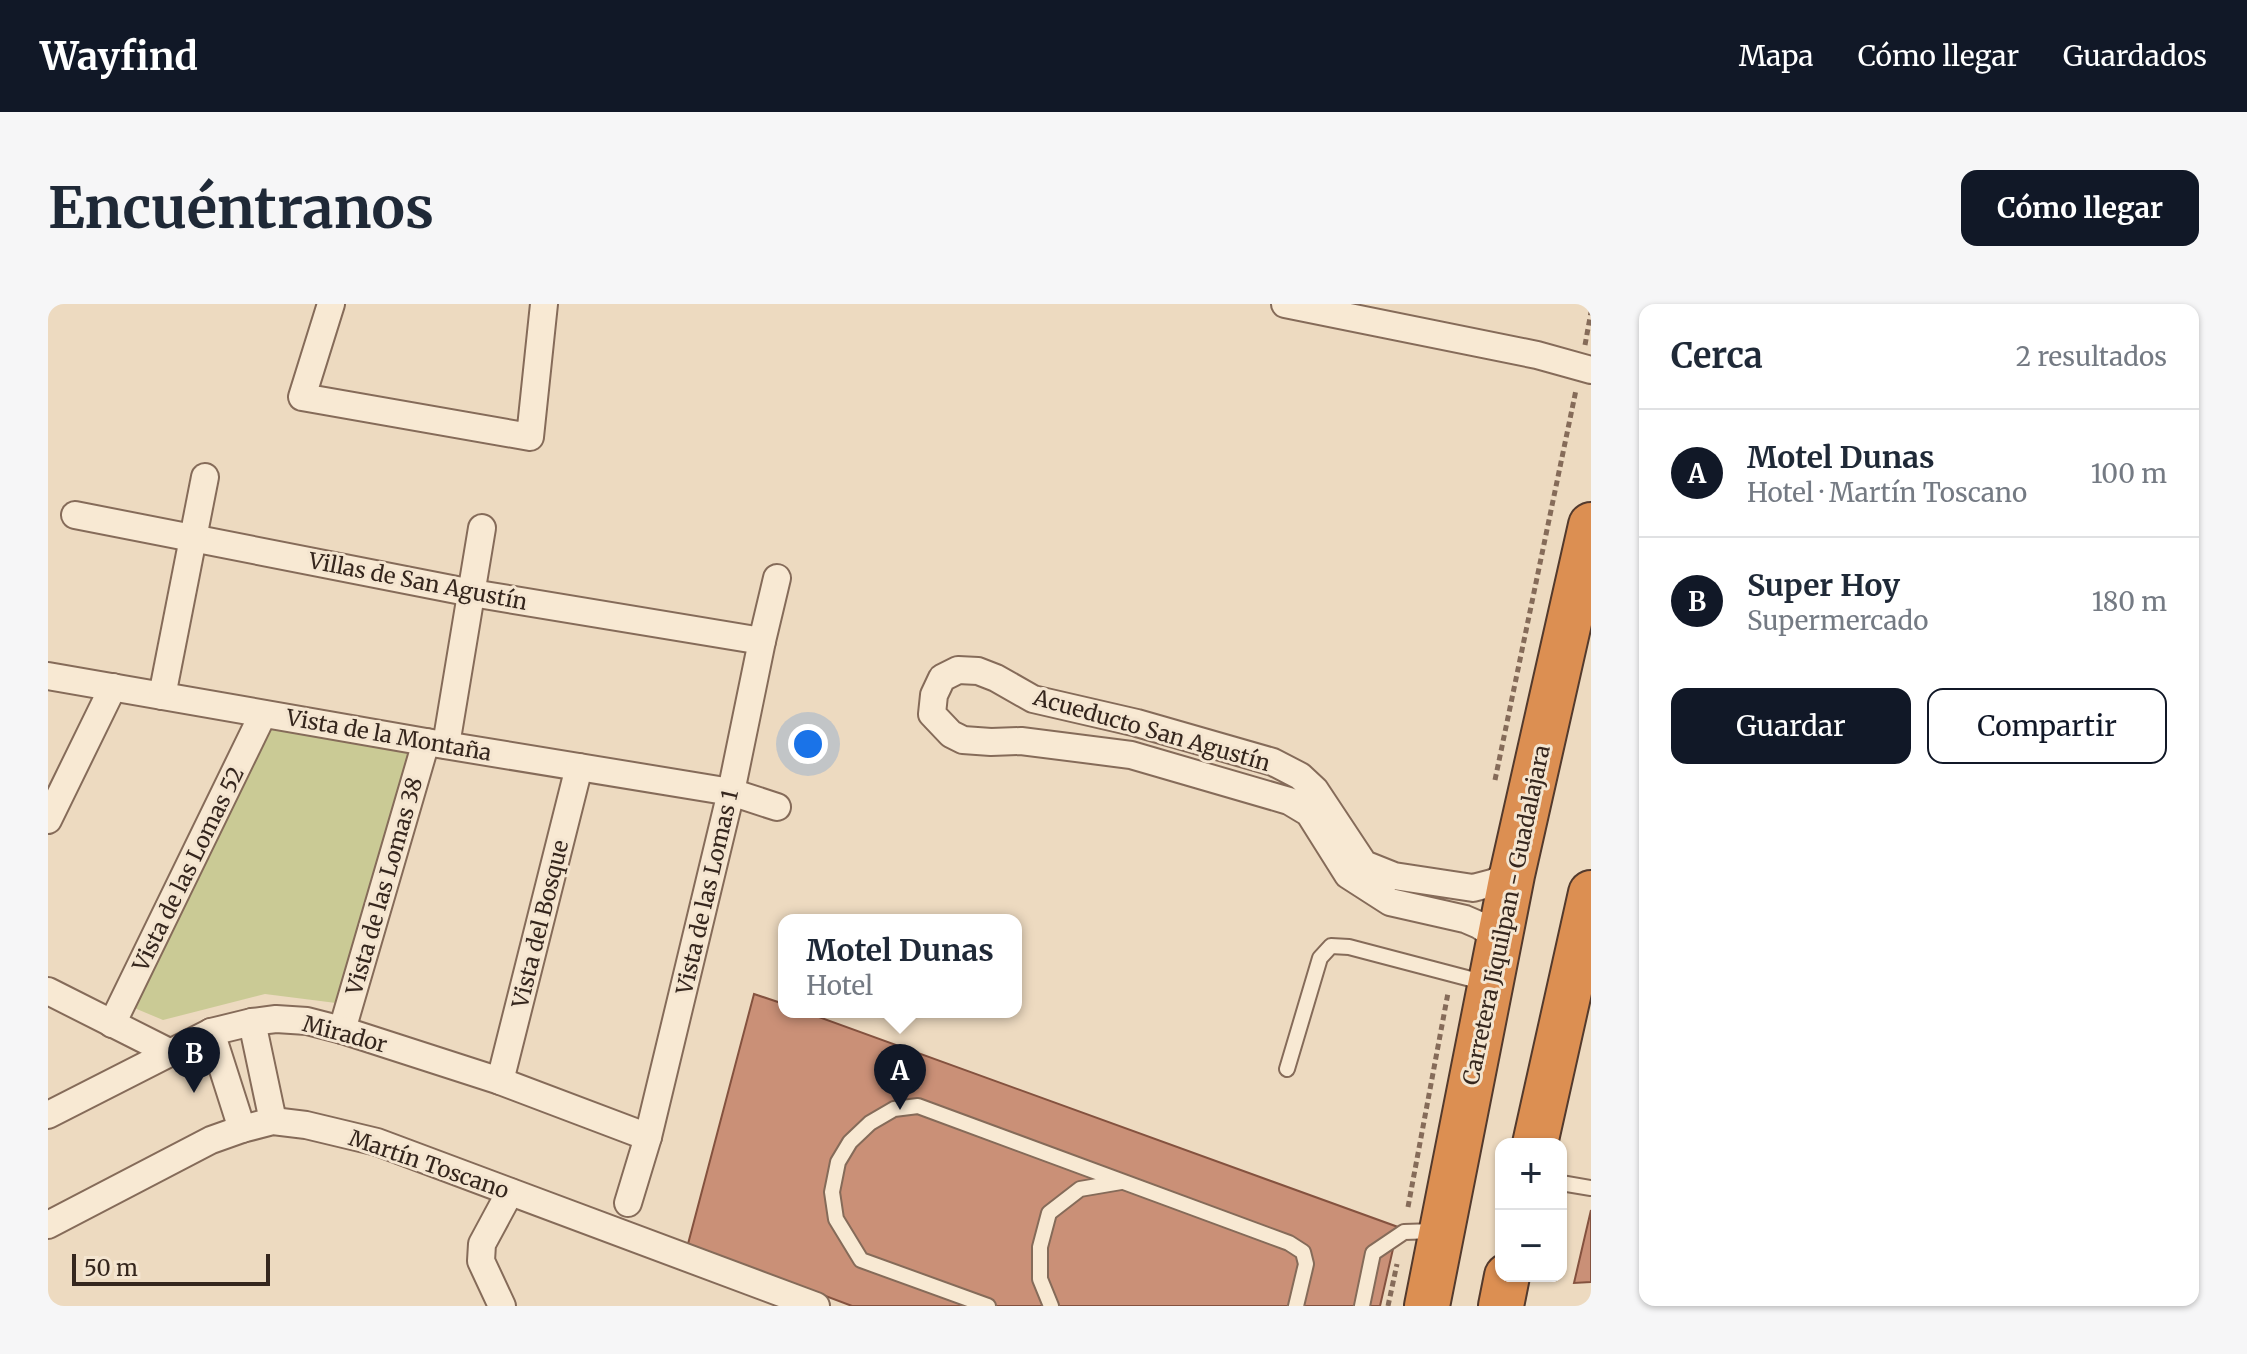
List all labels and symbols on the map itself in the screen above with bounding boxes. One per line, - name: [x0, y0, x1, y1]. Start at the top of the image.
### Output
- street label: Villas de San Agustín: [305, 546, 530, 616]
- street label: Acueducto San Agustín: [1029, 683, 1274, 777]
- street label: Vista de la Montaña: [283, 703, 494, 767]
- your location: [788, 724, 828, 764]
- street label: Carretera Jiquilpan - Guadalajara: [1456, 742, 1556, 1088]
- street label: Vista de las Lomas 52: [126, 762, 250, 977]
- street label: Vista de las Lomas 38: [339, 774, 428, 999]
- street label: Vista de las Lomas 1: [670, 787, 744, 998]
- street label: Vista del Bosque: [505, 837, 574, 1012]
- street label: Mirador: [300, 1009, 390, 1059]
- pin: B: [168, 1027, 220, 1093]
- pin: A: [874, 1044, 926, 1110]
- street label: Martín Toscano: [345, 1123, 513, 1205]
- scale bar: [72, 1250, 270, 1286]

